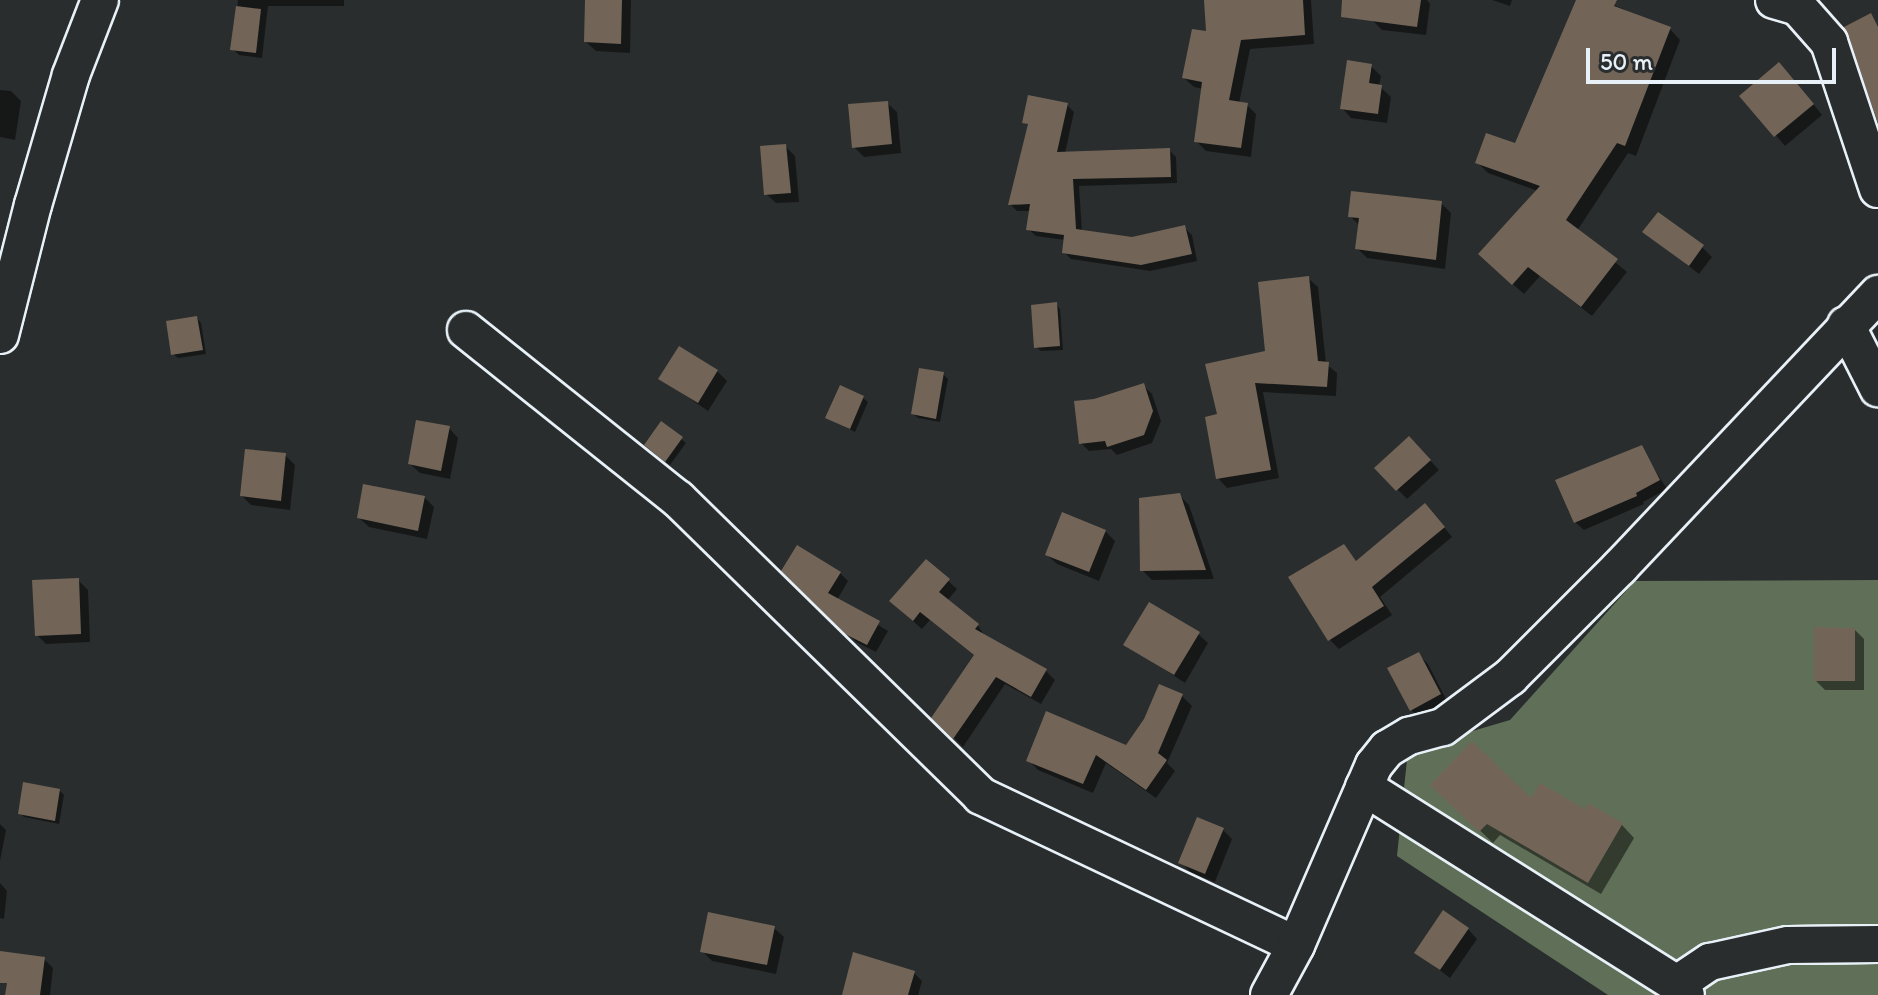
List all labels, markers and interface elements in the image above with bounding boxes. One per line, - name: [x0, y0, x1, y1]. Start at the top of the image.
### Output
- scale bar: [1590, 32, 1840, 82]
- text: 50 m: [1600, 47, 1653, 76]

